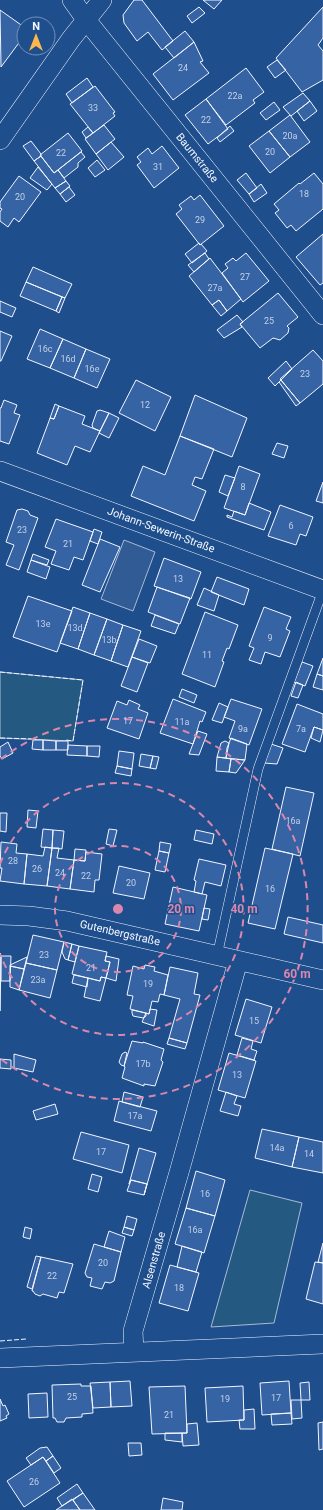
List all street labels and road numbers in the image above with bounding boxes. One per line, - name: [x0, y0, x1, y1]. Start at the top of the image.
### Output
- street label: Baumstraße: [173, 131, 221, 185]
- street label: Johann-Sewerin-Straße: [105, 504, 217, 556]
- street label: Gutenbergstraße: [79, 917, 162, 949]
- street label: Alsenstraße: [140, 1230, 168, 1290]

